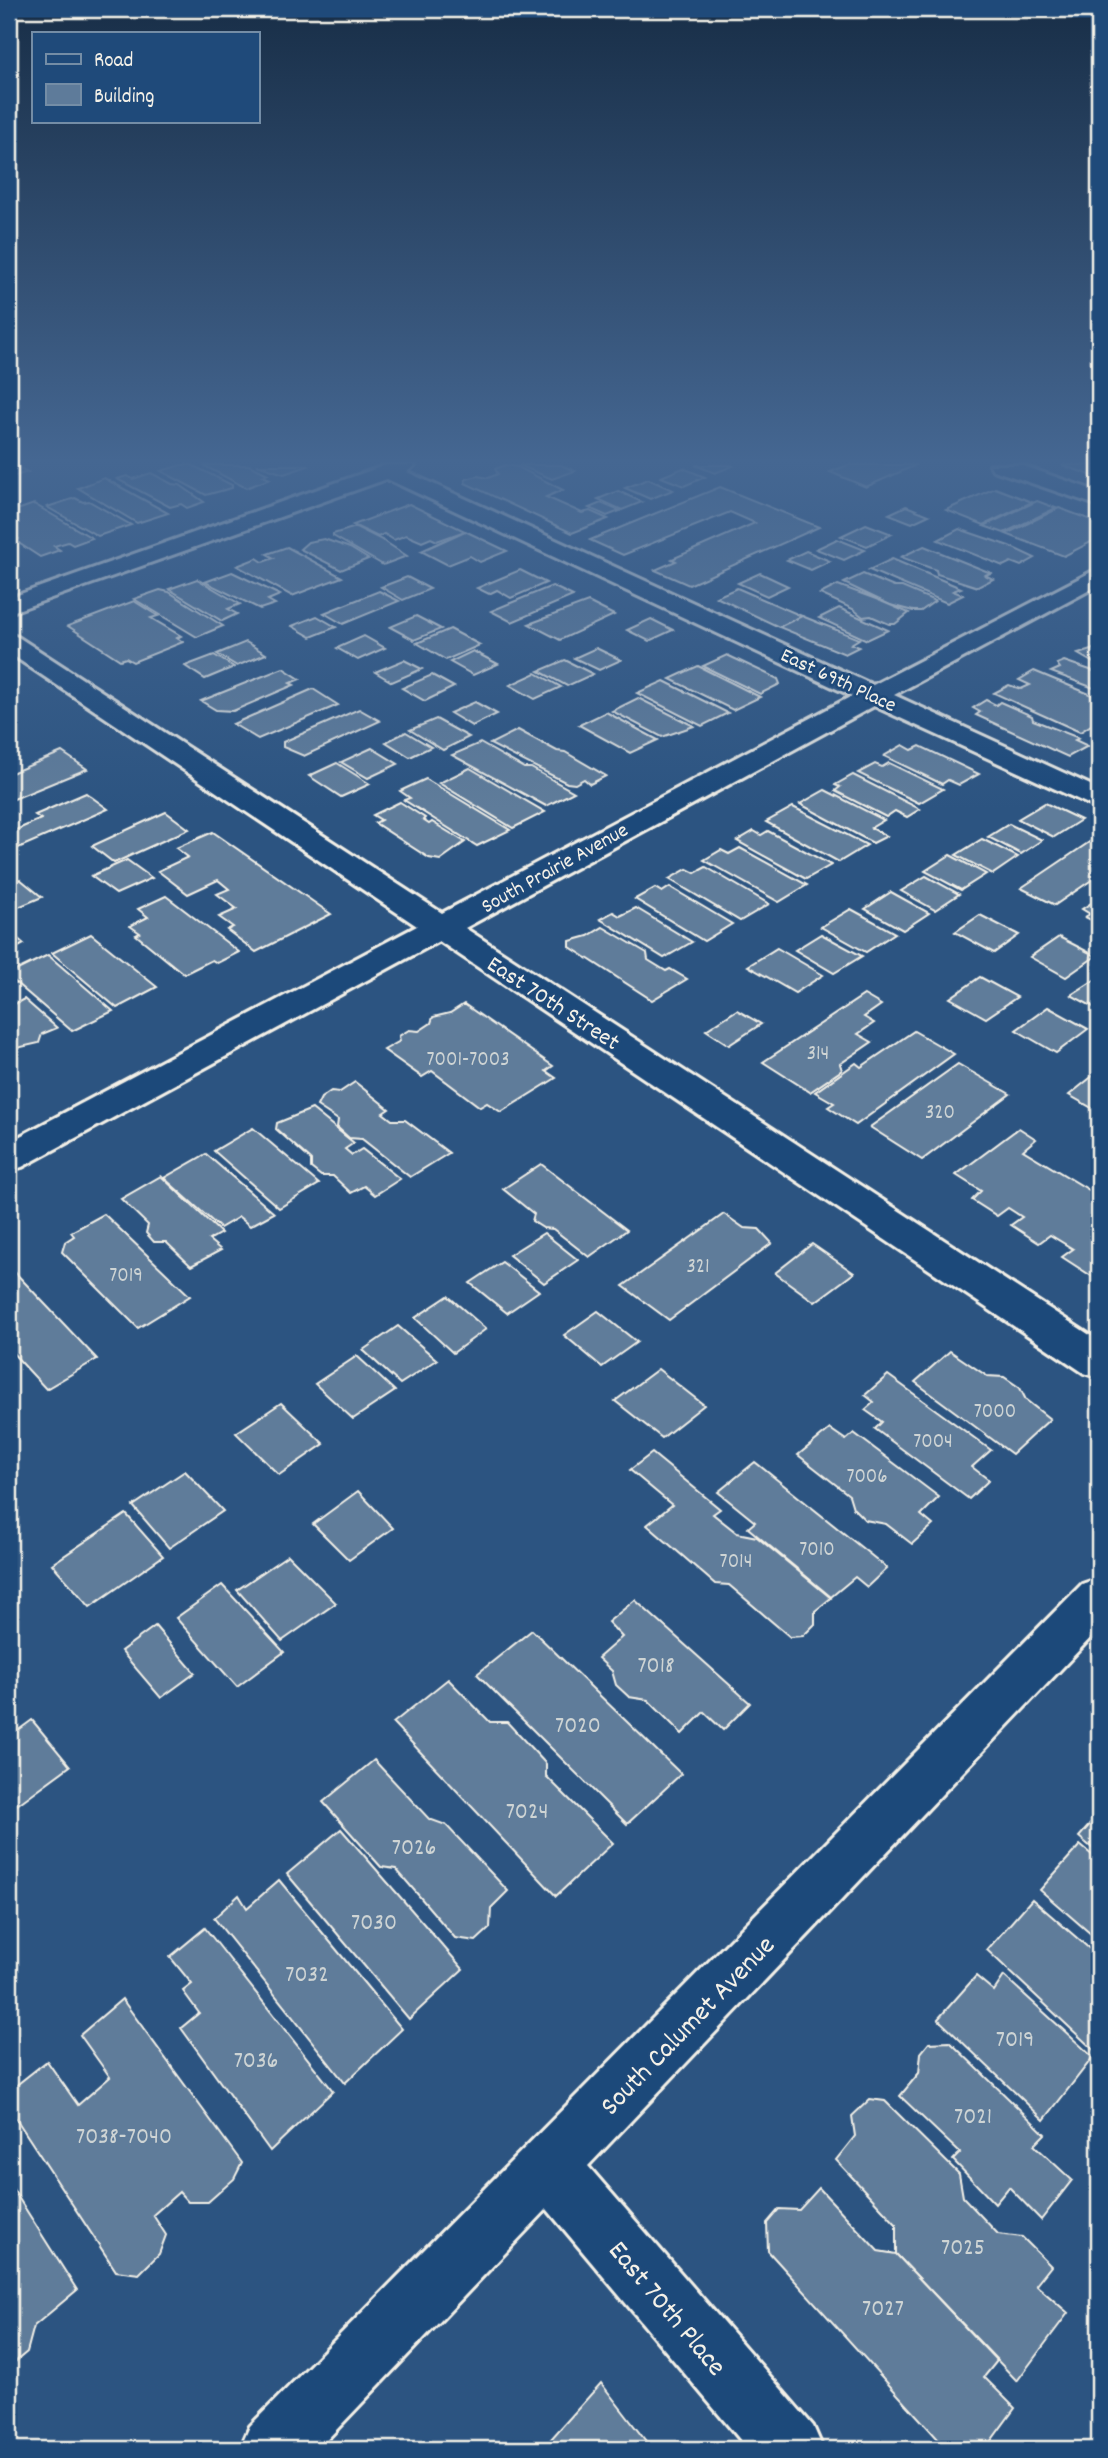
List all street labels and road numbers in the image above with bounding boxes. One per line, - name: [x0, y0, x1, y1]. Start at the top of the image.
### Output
- street label: East 69th Place: [775, 642, 901, 722]
- street label: South Prairie Avenue: [476, 817, 634, 922]
- street label: East 70th Street: [479, 949, 626, 1060]
- street label: South Calumet Avenue: [593, 1928, 786, 2127]
- street label: East 70th Place: [596, 2234, 734, 2387]

